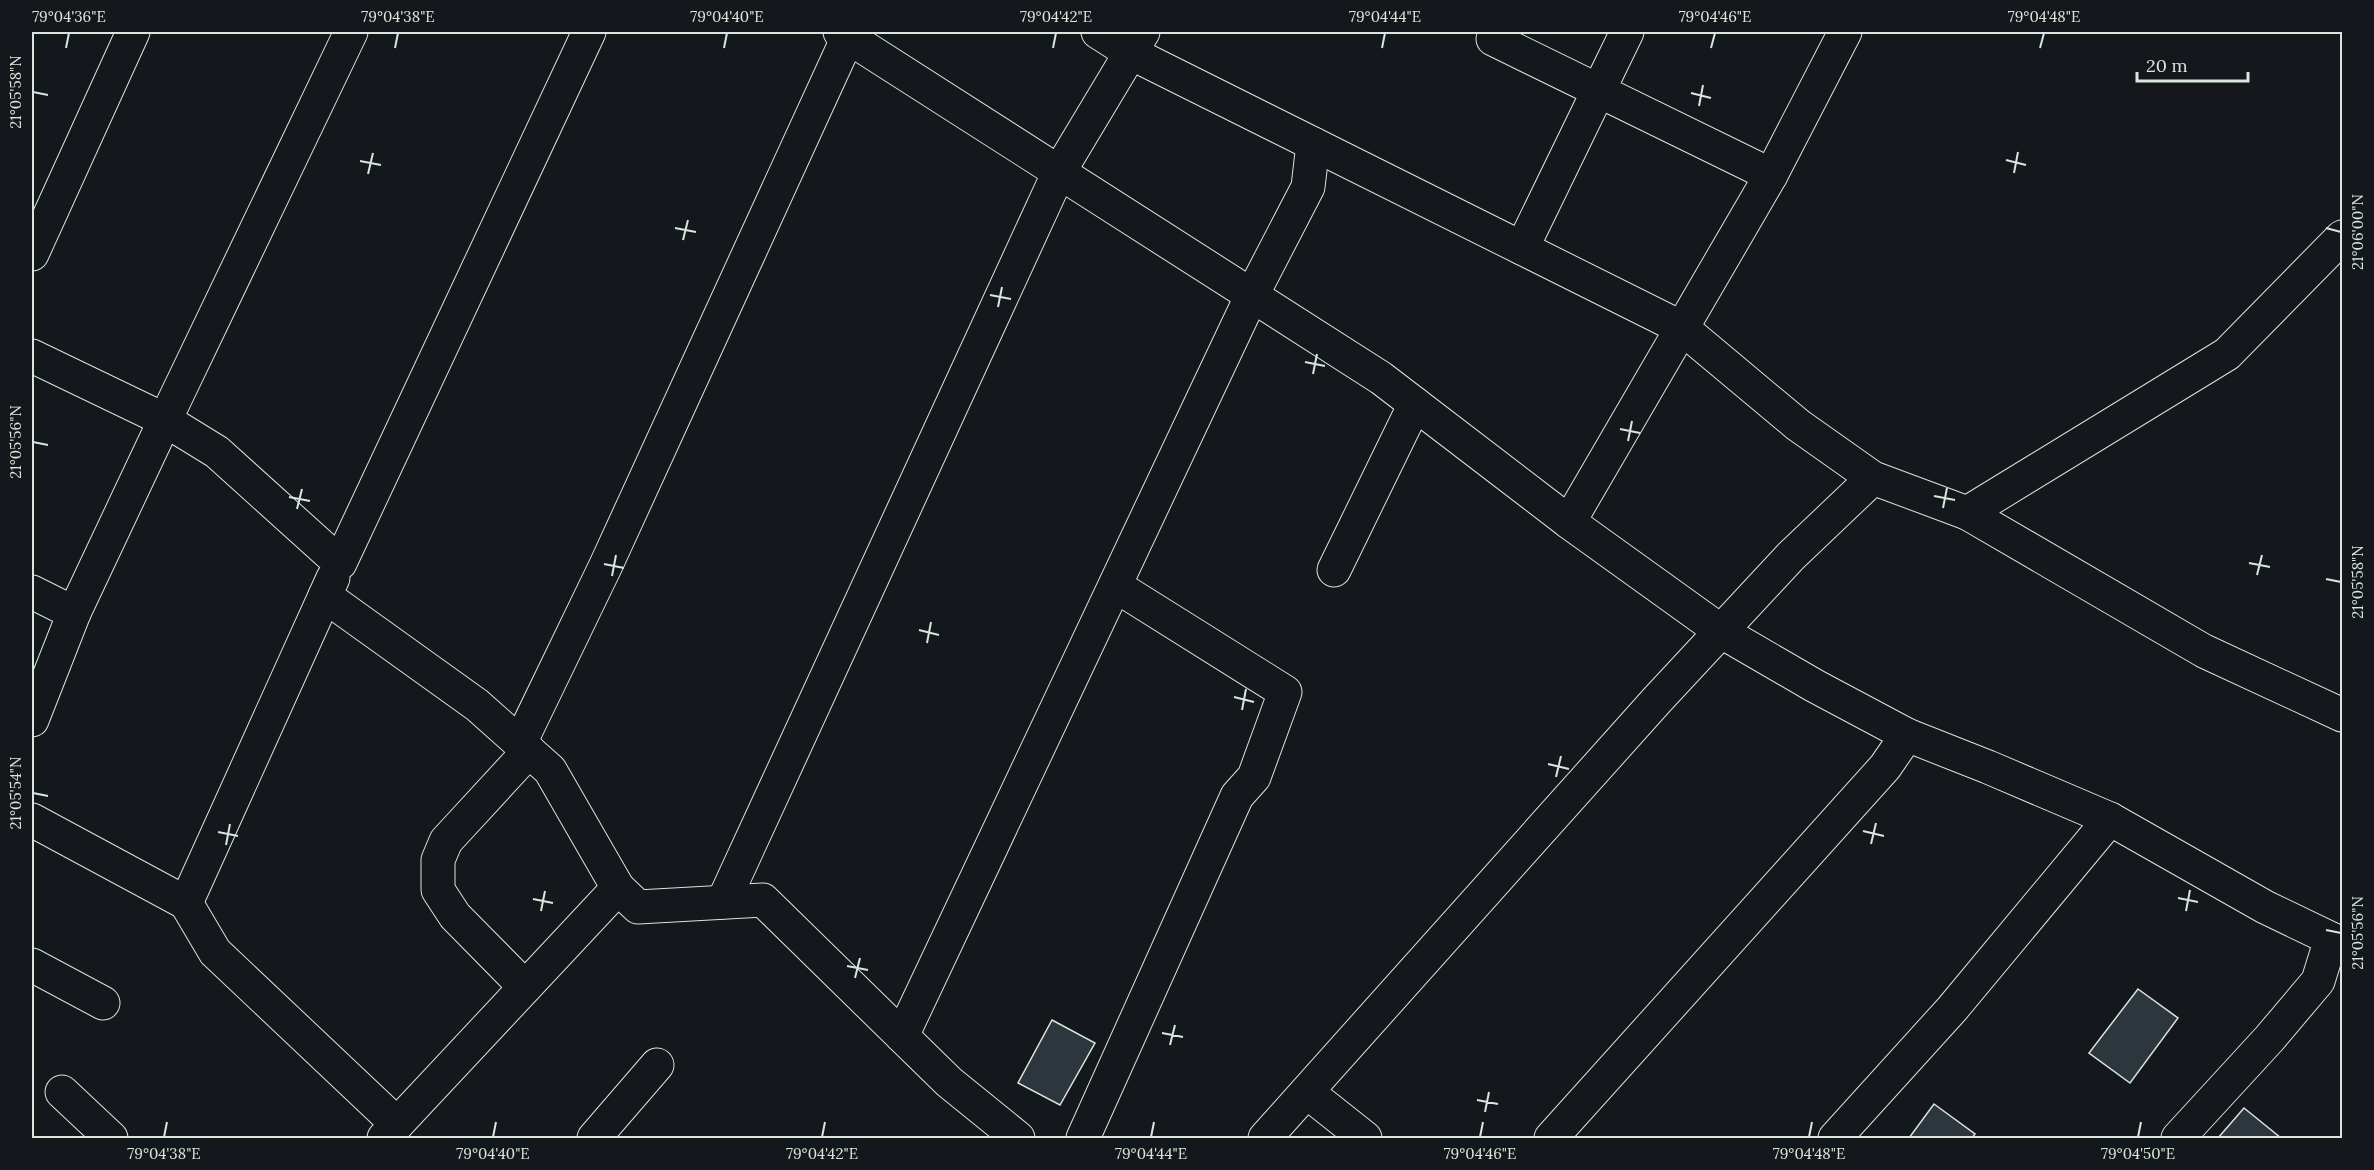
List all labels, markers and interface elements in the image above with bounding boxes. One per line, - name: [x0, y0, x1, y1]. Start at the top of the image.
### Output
- text: 79°04'36"E: [32, 7, 106, 26]
- text: 79°04'38"E: [361, 7, 435, 26]
- text: 79°04'40"E: [690, 7, 764, 26]
- text: 79°04'42"E: [1020, 7, 1092, 26]
- text: 79°04'44"E: [1349, 7, 1421, 26]
- text: 79°04'46"E: [1679, 7, 1751, 26]
- text: 79°04'48"E: [2008, 7, 2080, 26]
- scale bar: [2137, 45, 2248, 83]
- text: 20 m: [2146, 54, 2188, 77]
- text: 21°05'58"N: [6, 55, 25, 129]
- text: 21°06'00"N: [2348, 194, 2367, 270]
- text: 21°05'56"N: [6, 405, 25, 479]
- text: 21°05'58"N: [2348, 545, 2367, 619]
- text: 21°05'54"N: [6, 757, 25, 829]
- text: 21°05'56"N: [2348, 896, 2367, 970]
- text: 79°04'38"E: [127, 1144, 201, 1163]
- text: 79°04'40"E: [456, 1144, 530, 1163]
- text: 79°04'42"E: [786, 1144, 858, 1163]
- text: 79°04'44"E: [1115, 1144, 1187, 1163]
- text: 79°04'46"E: [1444, 1144, 1516, 1163]
- text: 79°04'48"E: [1773, 1144, 1845, 1163]
- text: 79°04'50"E: [2101, 1144, 2175, 1163]

